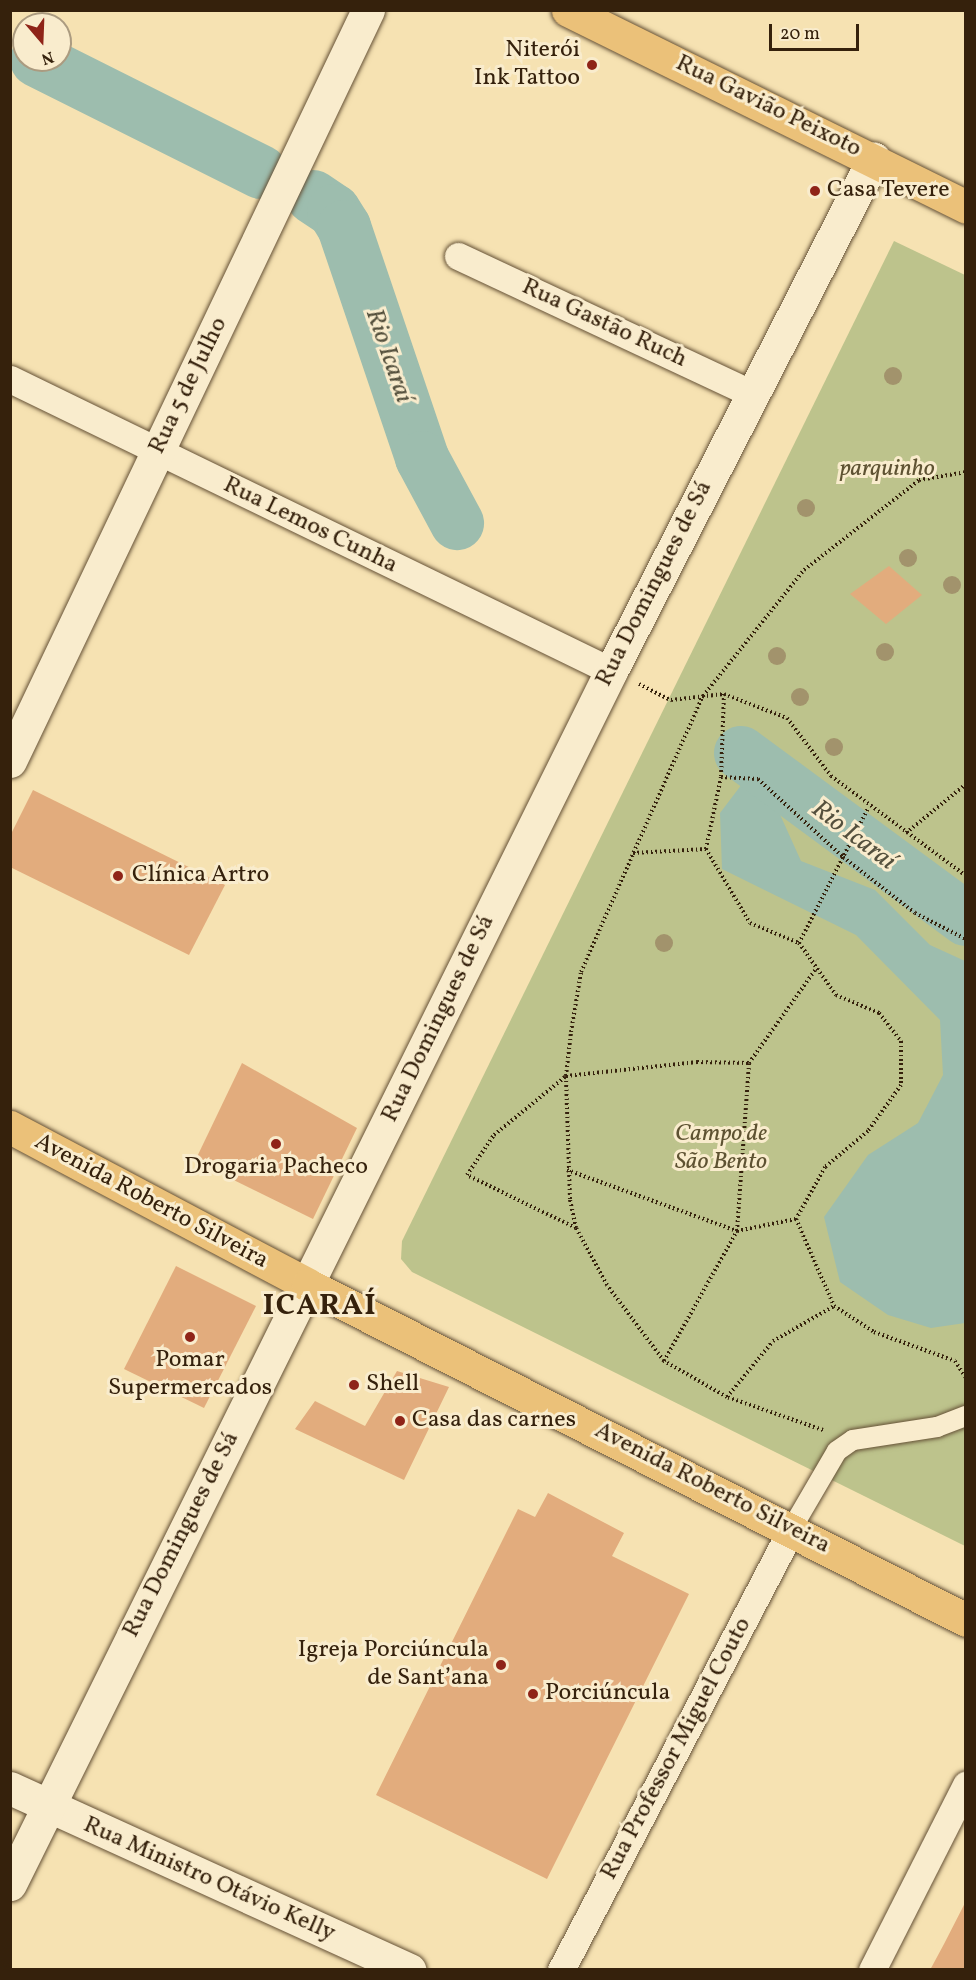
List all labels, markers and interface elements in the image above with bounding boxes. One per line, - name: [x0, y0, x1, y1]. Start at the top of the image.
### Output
- north arrow: [12, 12, 72, 72]
- scale bar: [772, 12, 862, 50]
- text: 20 m: [780, 22, 820, 47]
- place label: Niterói Ink Tattoo: [473, 37, 580, 93]
- text: N: [38, 45, 56, 69]
- street label: Rua Gavião Peixoto: [671, 50, 865, 164]
- marker: Niterói Ink Tattoo: [585, 58, 599, 72]
- place label: Casa Tevere: [827, 177, 950, 205]
- marker: Casa Tevere: [808, 184, 822, 198]
- street label: Rua Gastão Ruch: [517, 273, 691, 375]
- water label: Rio Icaraí: [357, 305, 419, 407]
- street label: Rua 5 de Julho: [144, 313, 234, 459]
- park label: parquinho: [839, 456, 935, 484]
- street label: Rua Lemos Cunha: [218, 471, 402, 581]
- street label: Rua Domingues de Sá: [591, 476, 719, 692]
- water label: Rio Icaraí: [805, 794, 901, 878]
- place label: Clínica Artro: [132, 862, 269, 890]
- marker: Clínica Artro: [109, 867, 127, 885]
- street label: Rua Domingues de Sá: [376, 911, 502, 1127]
- park label: Campo de São Bento: [675, 1121, 767, 1177]
- street label: Avenida Roberto Silveira: [29, 1128, 273, 1276]
- marker: Drogaria Pacheco: [269, 1137, 283, 1151]
- place label: Drogaria Pacheco: [184, 1154, 368, 1182]
- district label: ICARAÍ: [263, 1288, 377, 1324]
- marker: Pomar Supermercados: [183, 1330, 197, 1344]
- place label: Pomar Supermercados: [108, 1347, 272, 1403]
- place label: Shell: [366, 1371, 419, 1399]
- marker: Shell: [347, 1378, 361, 1392]
- place label: Casa das carnes: [412, 1407, 576, 1435]
- marker: Casa das carnes: [393, 1414, 407, 1428]
- street label: Avenida Roberto Silveira: [589, 1417, 835, 1561]
- street label: Rua Domingues de Sá: [118, 1427, 246, 1643]
- street label: Rua Professor Miguel Couto: [596, 1613, 758, 1885]
- place label: Igreja Porciúncula de Sant’ana: [298, 1637, 489, 1693]
- marker: Igreja Porciúncula de Sant’ana: [494, 1658, 508, 1672]
- place label: Porciúncula: [545, 1680, 670, 1708]
- marker: Porciúncula: [526, 1687, 540, 1701]
- street label: Rua Ministro Otávio Kelly: [79, 1811, 339, 1949]

